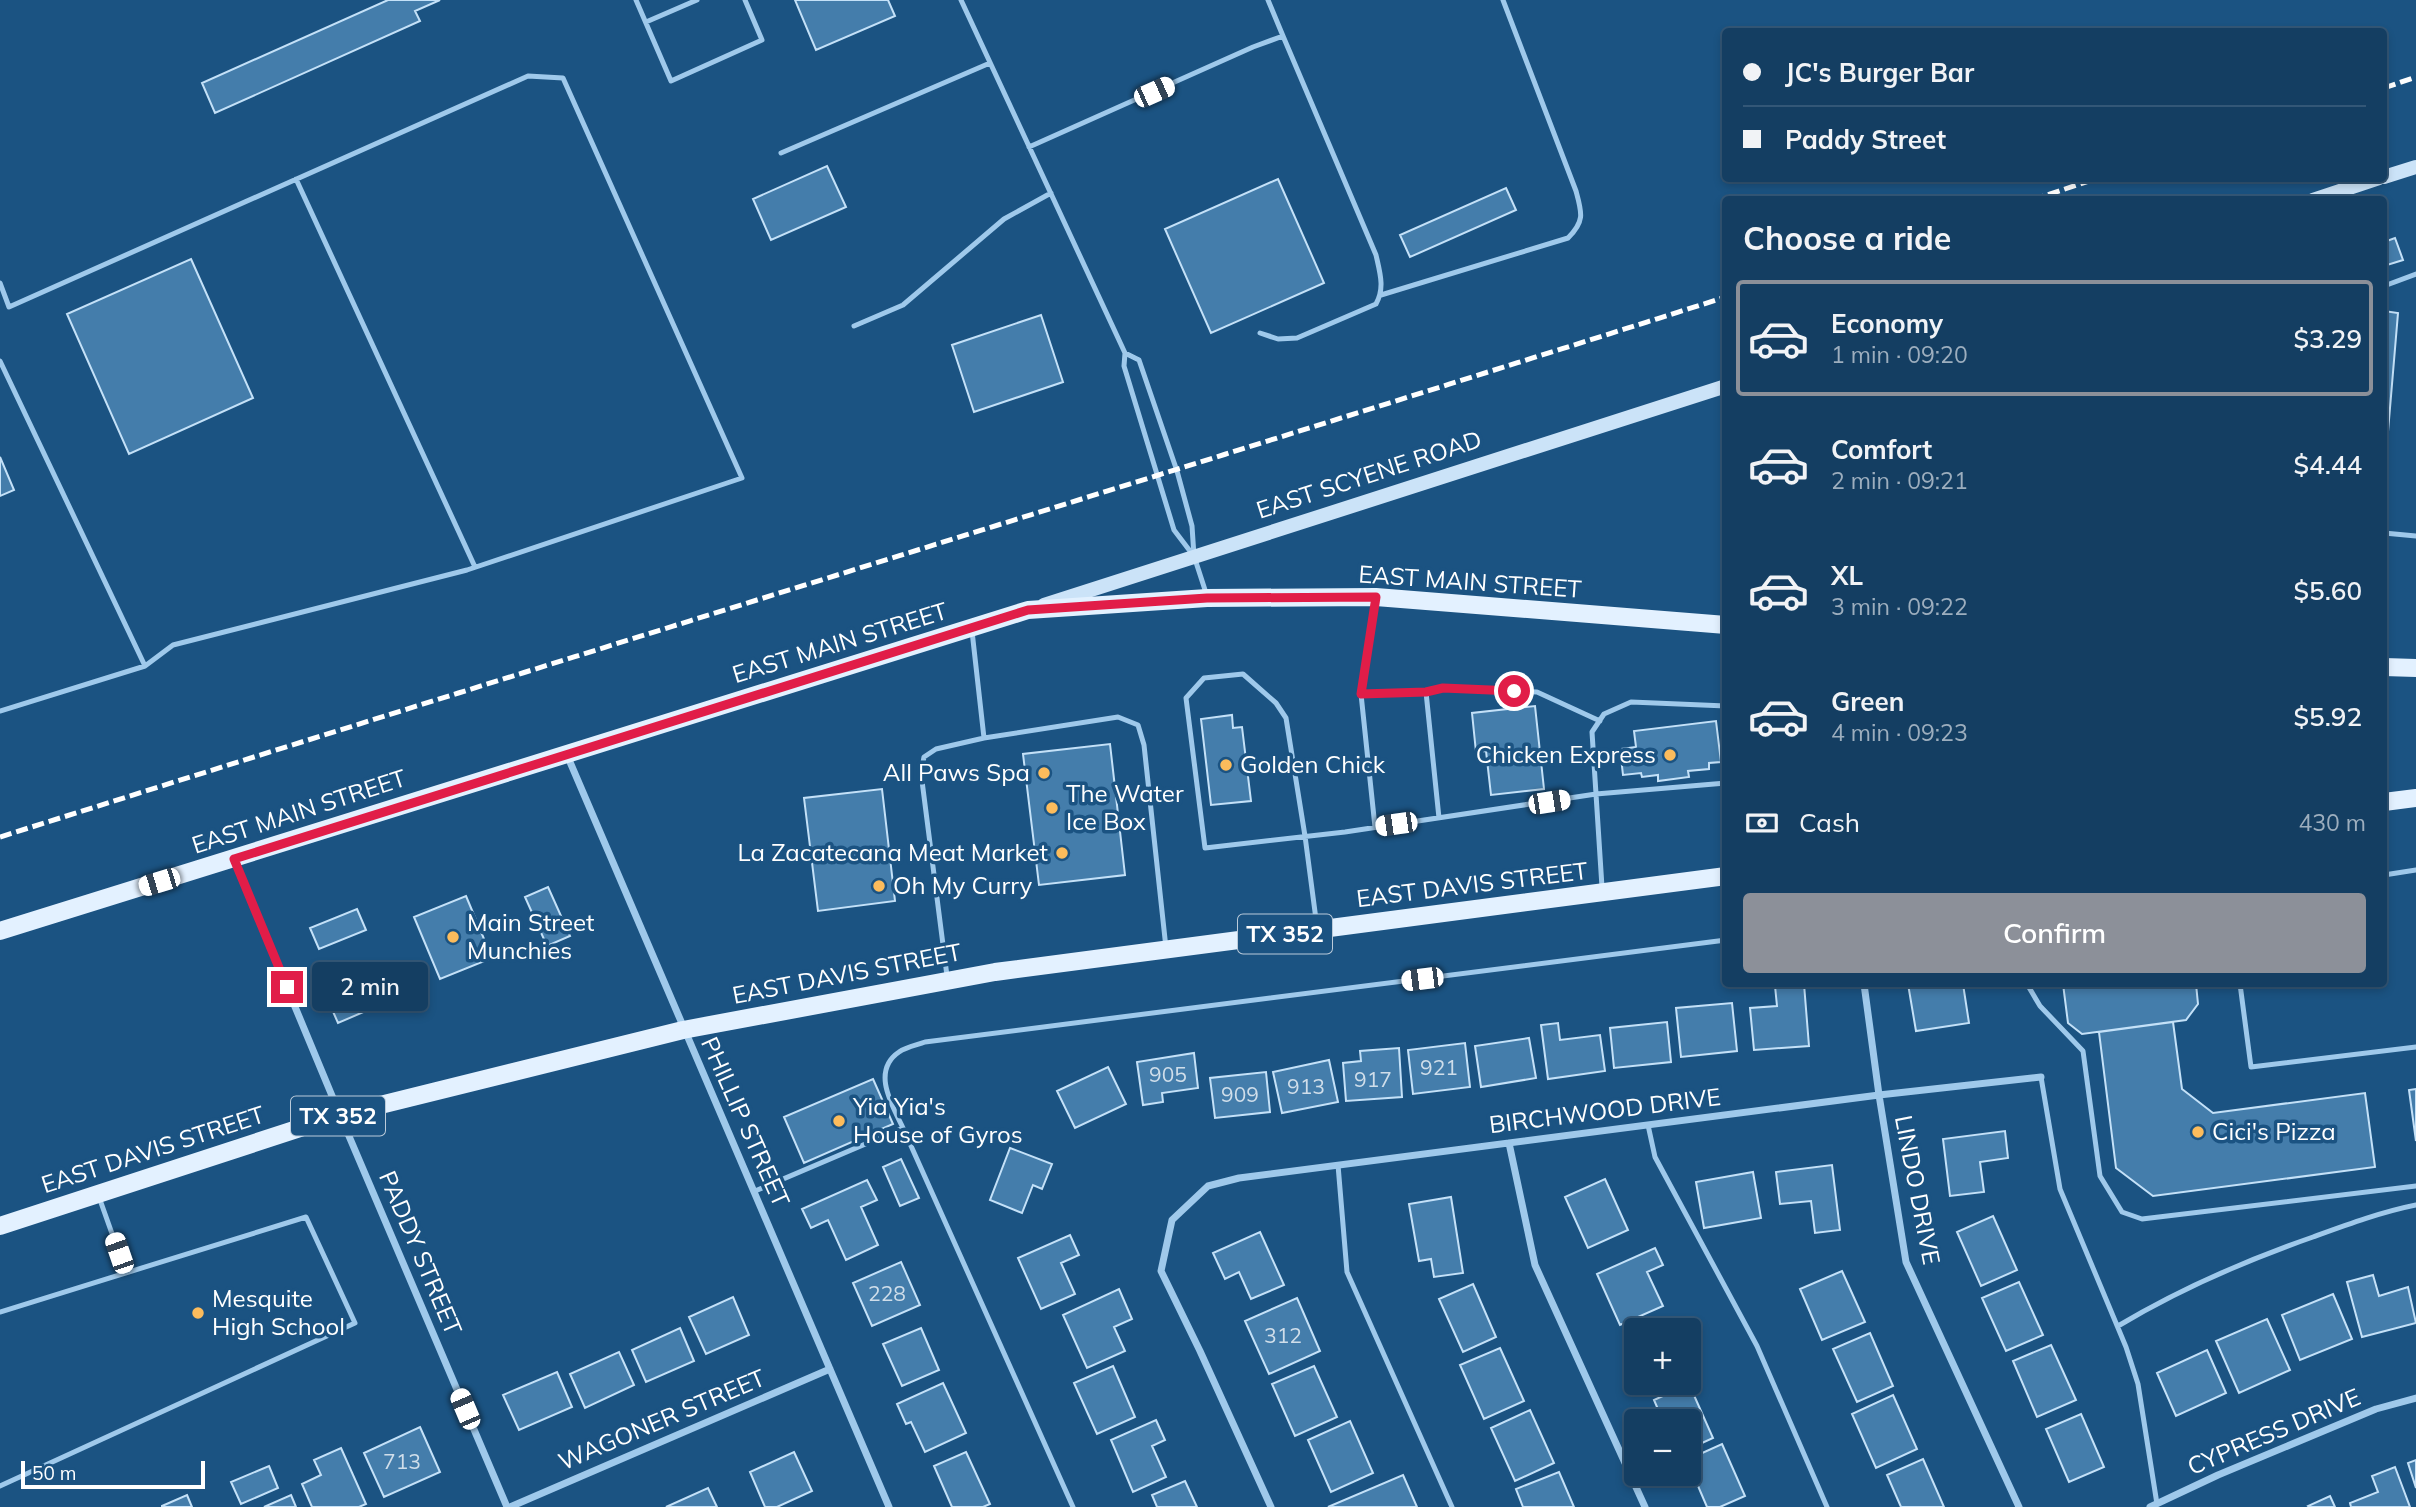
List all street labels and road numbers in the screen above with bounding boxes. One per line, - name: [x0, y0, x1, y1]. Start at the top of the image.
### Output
- street label: EAST SCYENE ROAD: [1252, 423, 1485, 525]
- street label: EAST MAIN STREET: [1358, 558, 1583, 604]
- street label: EAST MAIN STREET: [729, 595, 951, 689]
- street label: EAST MAIN STREET: [188, 762, 410, 860]
- street label: EAST DAVIS STREET: [1354, 855, 1590, 913]
- road number: TX 352: [1238, 914, 1332, 953]
- street label: EAST DAVIS STREET: [730, 936, 964, 1010]
- street label: PHILLIP STREET: [695, 1032, 797, 1212]
- street label: BIRCHWOOD DRIVE: [1487, 1081, 1722, 1139]
- road number: TX 352: [291, 1096, 385, 1135]
- street label: EAST DAVIS STREET: [37, 1099, 269, 1199]
- street label: LINDO DRIVE: [1889, 1113, 1947, 1267]
- street label: PADDY STREET: [373, 1166, 469, 1340]
- street label: WAGONER STREET: [554, 1362, 770, 1476]
- street label: CYPRESS DRIVE: [2183, 1381, 2365, 1481]

